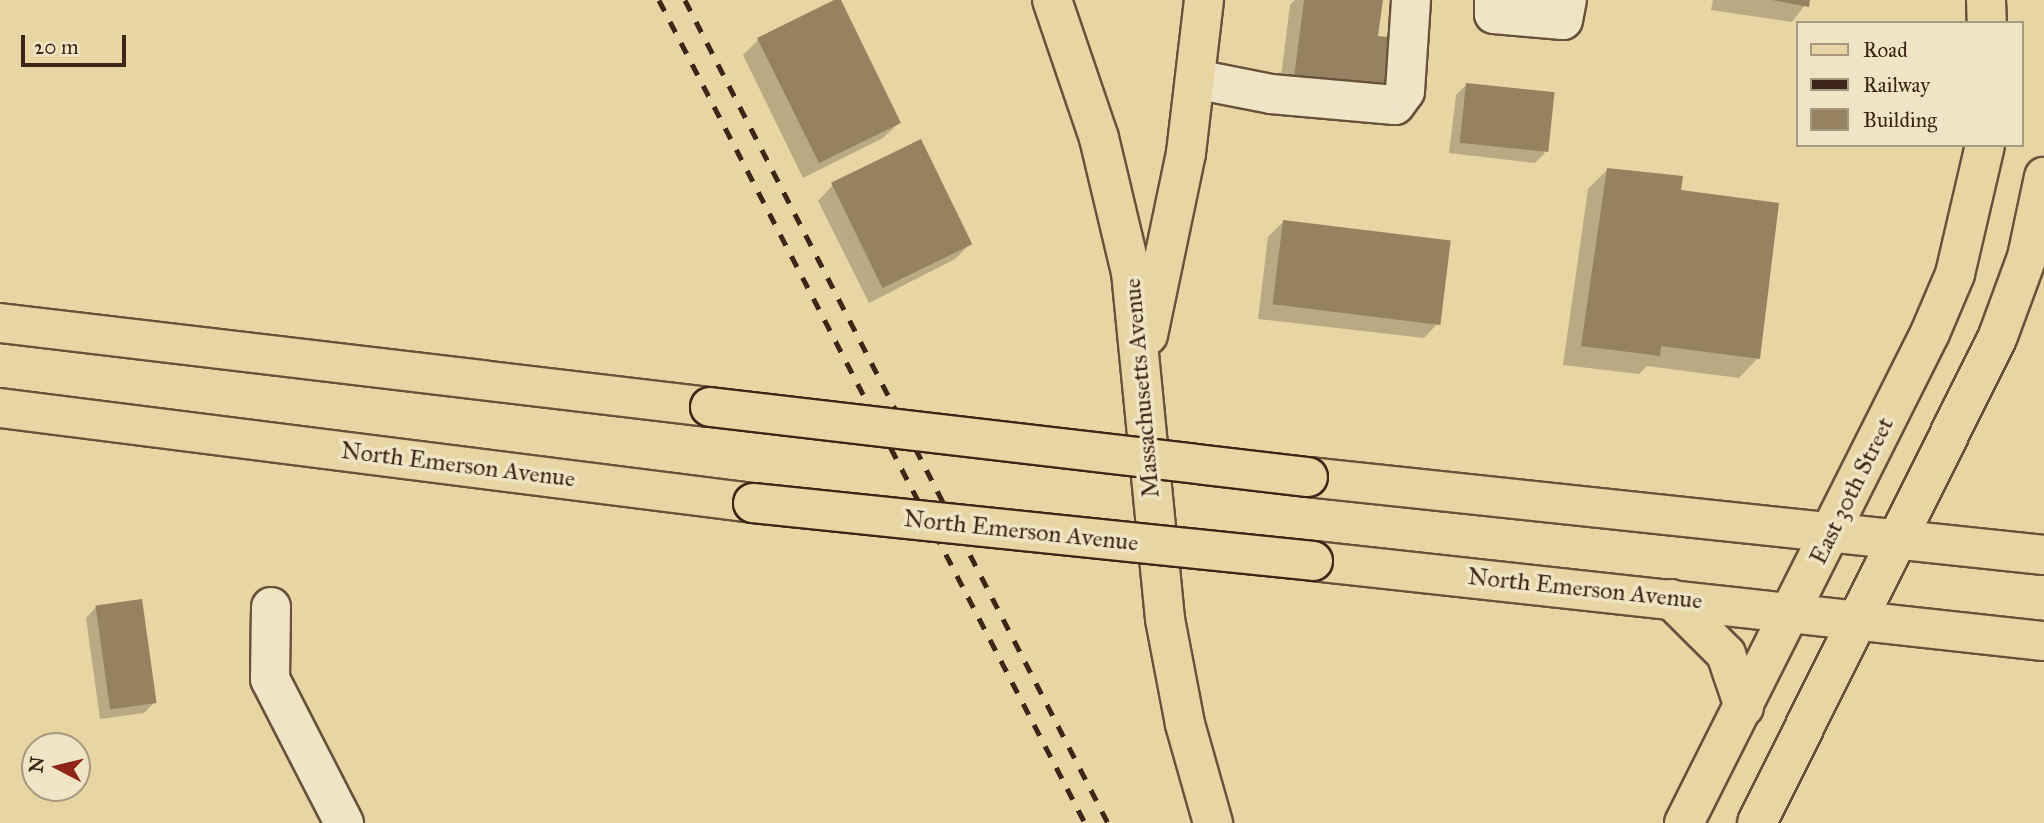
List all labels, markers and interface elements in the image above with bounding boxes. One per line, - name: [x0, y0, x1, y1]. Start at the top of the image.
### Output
- scale bar: [24, 21, 130, 65]
- legend: [1796, 21, 2023, 147]
- text: 20 m: [34, 34, 79, 60]
- text: Road: [1863, 37, 1908, 63]
- text: Railway: [1863, 72, 1930, 98]
- text: Building: [1863, 107, 1937, 133]
- street label: Massachusetts Avenue: [1118, 277, 1166, 499]
- street label: East 30th Street: [1804, 413, 1900, 569]
- street label: North Emerson Avenue: [339, 436, 577, 494]
- street label: North Emerson Avenue: [902, 504, 1140, 558]
- street label: North Emerson Avenue: [1466, 562, 1704, 616]
- north arrow: [21, 732, 91, 802]
- text: N: [24, 755, 49, 774]

